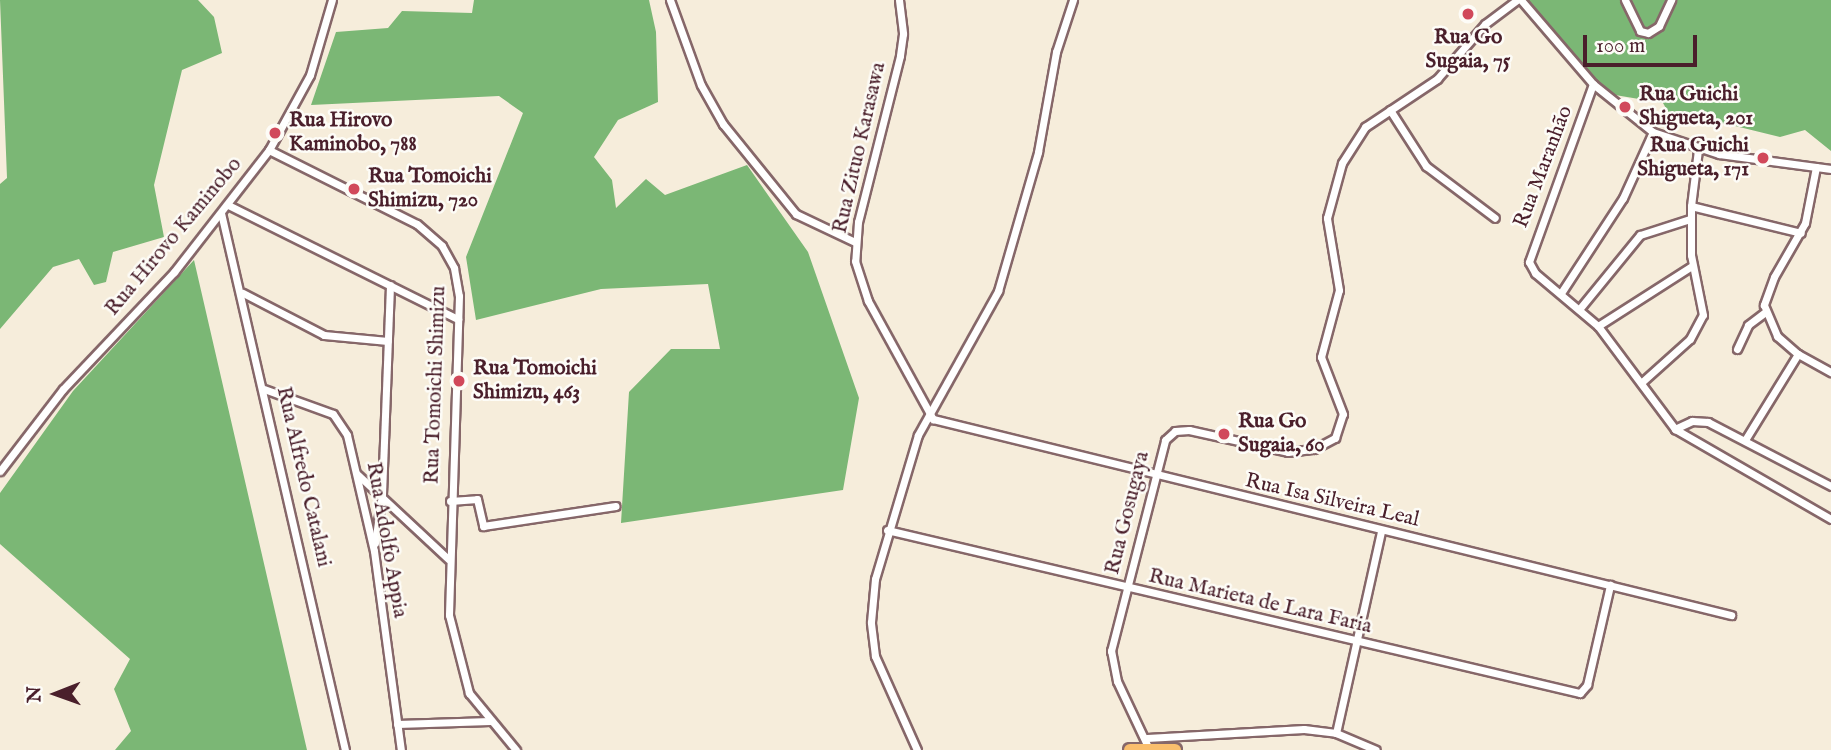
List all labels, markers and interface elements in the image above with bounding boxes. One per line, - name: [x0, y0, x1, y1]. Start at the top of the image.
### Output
- marker: Rua Go Sugaia, 75: [1460, 6, 1476, 22]
- scale bar: [1586, 21, 1700, 65]
- place label: Rua Go Sugaia, 75: [1426, 25, 1510, 75]
- text: 100 m: [1596, 33, 1645, 60]
- street label: Rua Zituo Karasawa: [828, 60, 892, 236]
- place label: Rua Guichi Shigueta, 201: [1639, 82, 1753, 132]
- marker: Rua Guichi Shigueta, 201: [1617, 99, 1633, 115]
- street label: Rua Maranhão: [1509, 102, 1579, 232]
- place label: Rua Hirovo Kaminobo, 788: [289, 108, 417, 158]
- marker: Rua Hirovo Kaminobo, 788: [267, 125, 283, 141]
- place label: Rua Guichi Shigueta, 171: [1637, 133, 1749, 183]
- marker: Rua Guichi Shigueta, 171: [1755, 150, 1771, 166]
- street label: Rua Hirovo Kaminobo: [100, 153, 248, 321]
- place label: Rua Tomoichi Shimizu, 720: [368, 164, 492, 214]
- marker: Rua Tomoichi Shimizu, 720: [346, 181, 362, 197]
- street label: Rua Tomoichi Shimizu: [420, 285, 452, 485]
- place label: Rua Tomoichi Shimizu, 463: [473, 356, 597, 406]
- marker: Rua Tomoichi Shimizu, 463: [451, 373, 467, 389]
- street label: Rua Alfredo Catalani: [270, 384, 336, 570]
- place label: Rua Go Sugaia, 60: [1238, 409, 1325, 459]
- marker: Rua Go Sugaia, 60: [1216, 426, 1232, 442]
- street label: Rua Gosugaya: [1101, 449, 1155, 577]
- street label: Rua Adolfo Appia: [360, 460, 412, 620]
- street label: Rua Isa Silveira Leal: [1243, 469, 1421, 533]
- street label: Rua Marieta de Lara Faria: [1146, 564, 1374, 640]
- north arrow: [21, 659, 91, 729]
- text: N: [23, 686, 47, 703]

